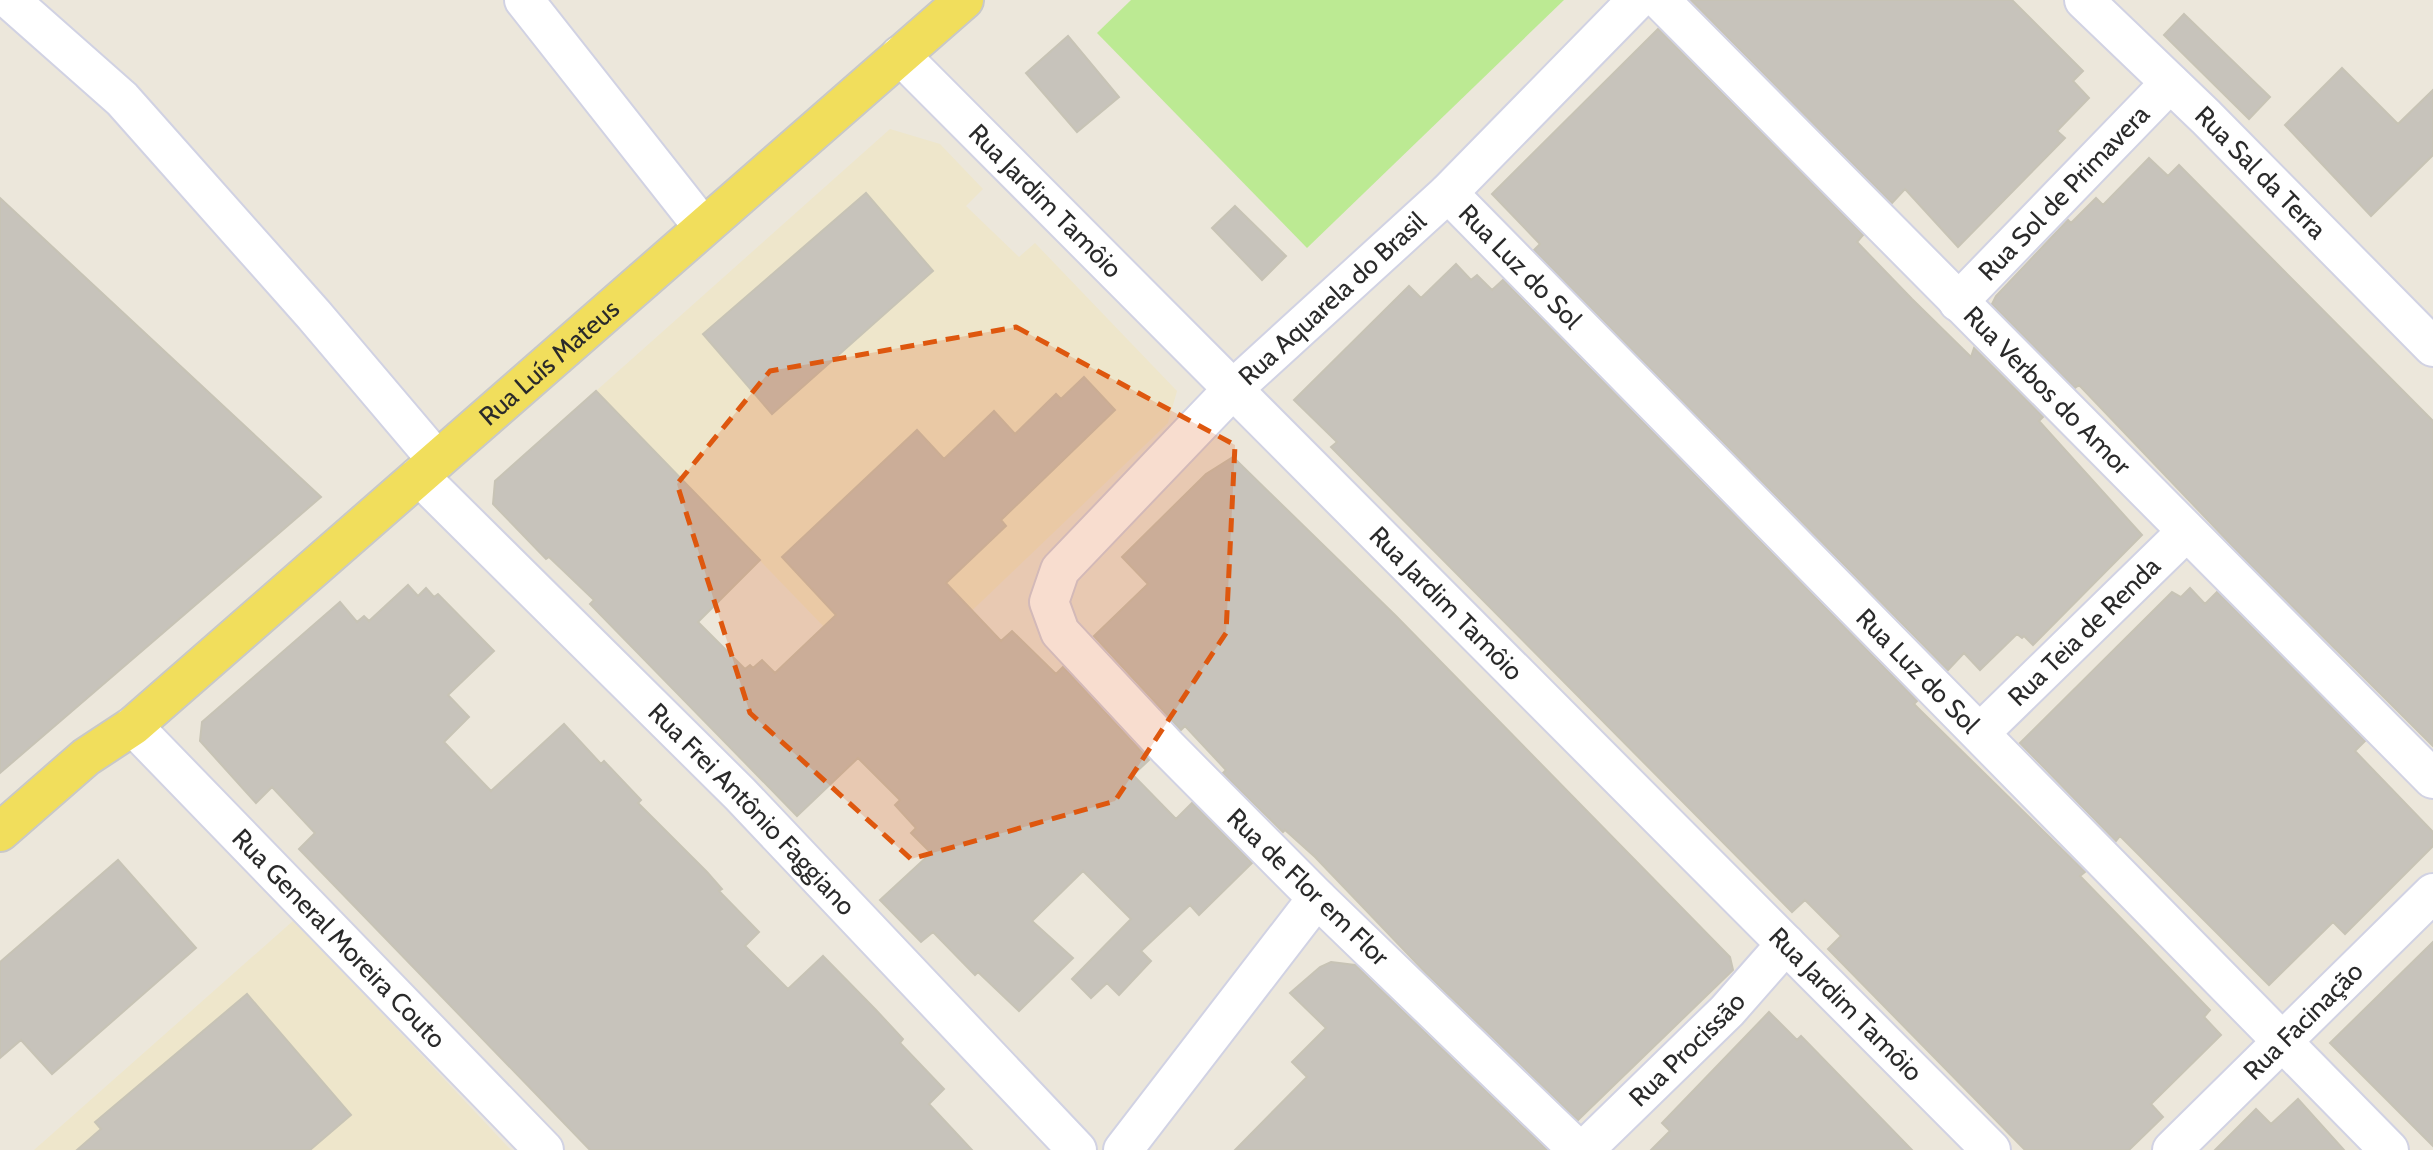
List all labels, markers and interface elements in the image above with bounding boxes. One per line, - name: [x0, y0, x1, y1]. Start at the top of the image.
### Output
- street label: Rua Sol de Primavera: [1972, 98, 2156, 287]
- street label: Rua Sal da Terra: [2189, 99, 2334, 246]
- street label: Rua Jardim Tamôio: [962, 117, 1129, 285]
- street label: Rua Luz do Sol: [1452, 197, 1588, 335]
- street label: Rua Aquarela do Brasil: [1232, 205, 1432, 392]
- street label: Rua Luís Mateus: [473, 292, 626, 432]
- street label: Rua Verbos do Amor: [1957, 299, 2138, 482]
- street label: Rua Jardim Tamôio: [1363, 520, 1530, 687]
- street label: Rua Teia de Renda: [2001, 550, 2167, 713]
- street label: Rua Luz do Sol: [1849, 602, 1986, 740]
- street label: Rua Frei Antônio Faggiano: [642, 696, 862, 922]
- street label: Rua de Flor em Flor: [1220, 802, 1396, 973]
- street label: Rua General Moreira Couto: [225, 822, 453, 1055]
- street label: Rua Jardim Tamôio: [1762, 921, 1929, 1088]
- street label: Rua Facinação: [2237, 955, 2370, 1087]
- street label: Rua Procissão: [1622, 986, 1752, 1113]

